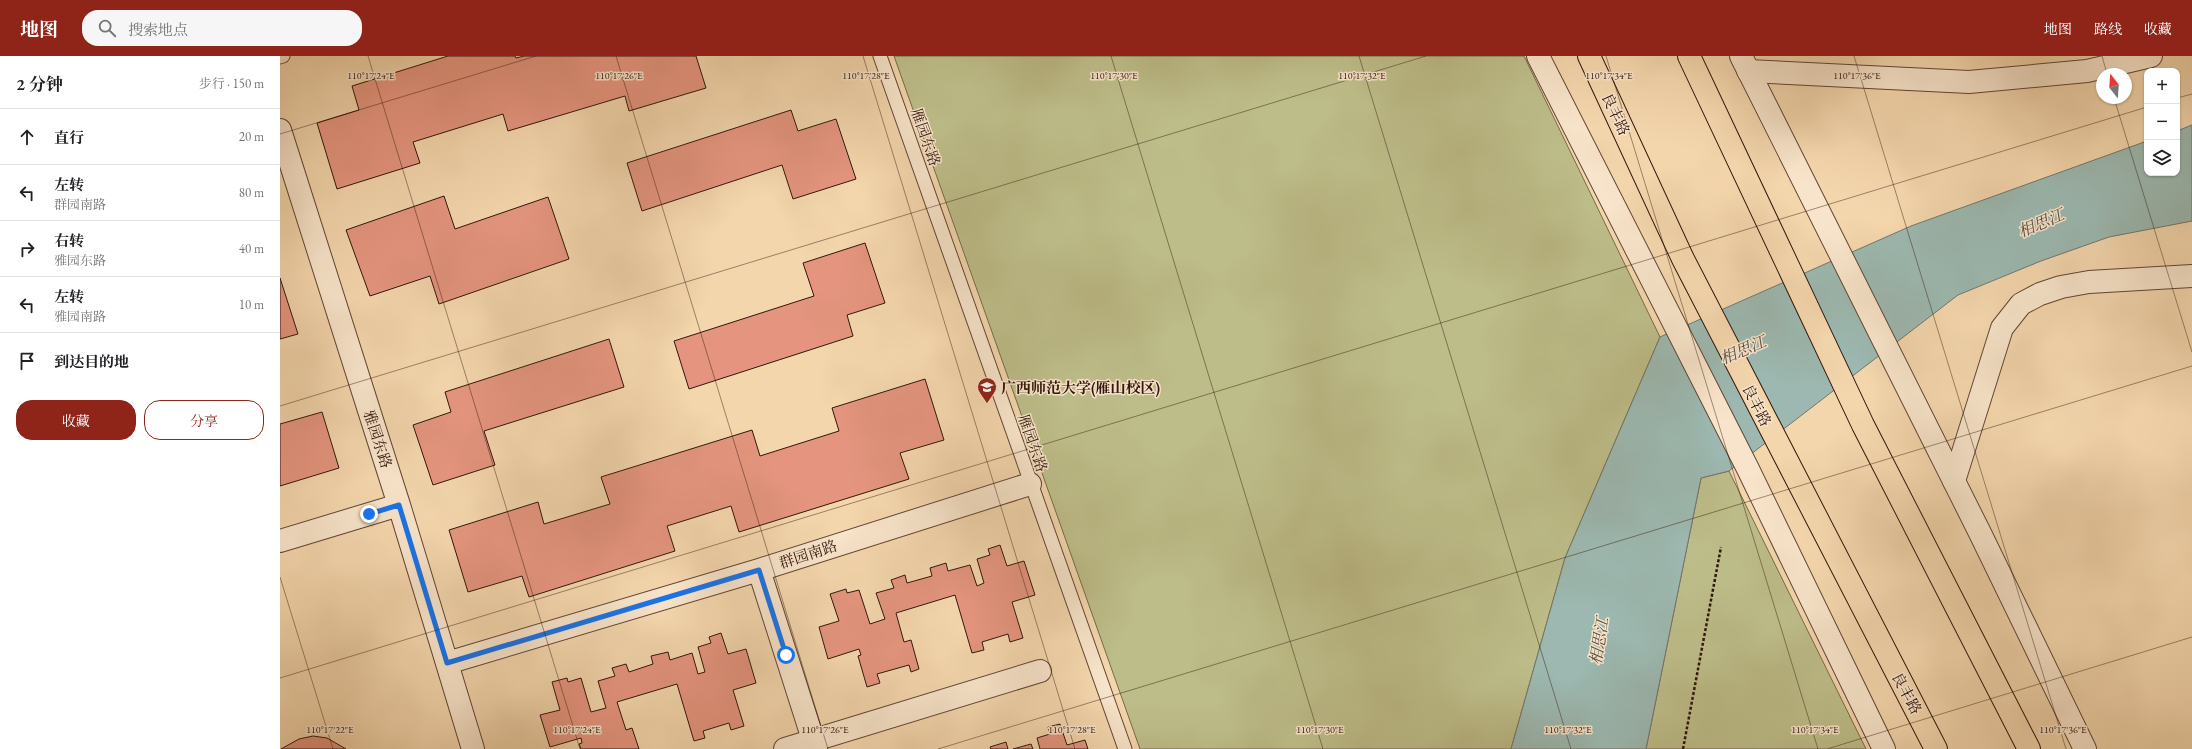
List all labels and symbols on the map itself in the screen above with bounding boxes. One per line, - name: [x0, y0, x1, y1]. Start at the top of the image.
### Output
- north arrow: [2096, 68, 2132, 104]
- text: 110°17'24"E: [347, 69, 395, 82]
- text: 110°17'26"E: [595, 69, 643, 82]
- text: 110°17'28"E: [842, 69, 890, 82]
- text: 110°17'30"E: [1090, 69, 1138, 82]
- text: 110°17'32"E: [1338, 69, 1386, 82]
- text: 110°17'34"E: [1585, 69, 1633, 82]
- text: 110°17'36"E: [1833, 69, 1881, 82]
- street label: 良丰路: [1598, 90, 1634, 138]
- street label: 雁园东路: [907, 106, 945, 168]
- water label: 相思江: [2015, 203, 2069, 242]
- water label: 相思江: [1717, 330, 1771, 369]
- school or university icon: 广西师范大学(雁山校区): [976, 376, 998, 404]
- place label: 广西师范大学(雁山校区): [1001, 378, 1161, 397]
- street label: 良丰路: [1738, 381, 1776, 429]
- street label: 雅园东路: [360, 408, 396, 470]
- street label: 雁园东路: [1014, 412, 1052, 474]
- route end: [360, 505, 378, 523]
- street label: 群园南路: [777, 536, 839, 572]
- water label: 相思江: [1585, 614, 1613, 666]
- route start: [777, 646, 795, 664]
- street label: 良丰路: [1888, 669, 1926, 717]
- text: 110°17'22"E: [306, 723, 354, 736]
- text: 110°17'24"E: [553, 723, 601, 736]
- text: 110°17'26"E: [801, 723, 849, 736]
- text: 110°17'28"E: [1048, 723, 1096, 736]
- text: 110°17'30"E: [1296, 723, 1344, 736]
- text: 110°17'32"E: [1544, 723, 1592, 736]
- text: 110°17'34"E: [1791, 723, 1839, 736]
- text: 110°17'36"E: [2039, 723, 2087, 736]

